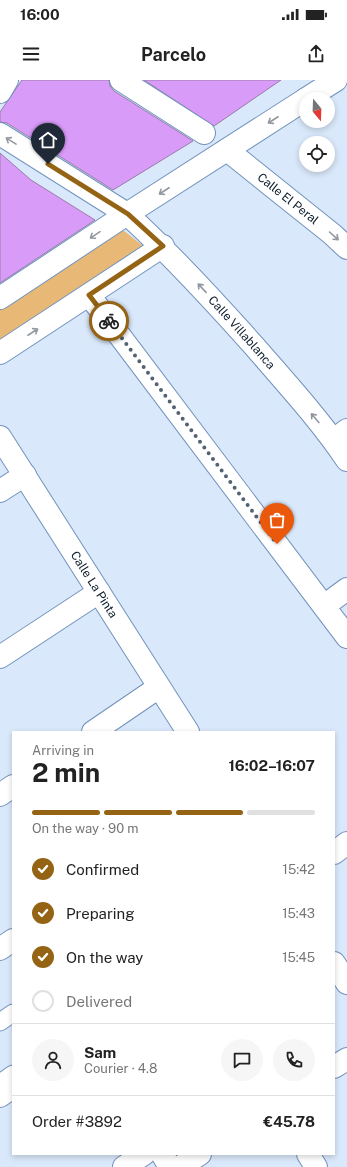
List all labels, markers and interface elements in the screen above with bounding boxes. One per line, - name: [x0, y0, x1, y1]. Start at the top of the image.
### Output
- text: 16:00: [20, 6, 60, 23]
- icon: menu: [20, 43, 42, 65]
- icon: share: [305, 43, 327, 65]
- text: Parcelo: [141, 44, 206, 65]
- north arrow: [299, 92, 335, 128]
- map controls: [299, 92, 335, 172]
- one-way arrow: [267, 117, 279, 125]
- pin: [31, 123, 65, 164]
- icon: home: [37, 129, 59, 151]
- button: locate: [299, 136, 335, 172]
- one-way arrow: [6, 137, 17, 145]
- street label: Calle El Peral: [255, 170, 322, 228]
- one-way arrow: [158, 187, 170, 195]
- one-way arrow: [90, 231, 101, 239]
- one-way arrow: [329, 231, 339, 241]
- one-way arrow: [197, 283, 206, 294]
- street label: Calle Villablanca: [205, 293, 278, 372]
- courier: [89, 301, 129, 341]
- icon: bike: [98, 310, 120, 332]
- one-way arrow: [27, 327, 39, 335]
- one-way arrow: [311, 412, 319, 423]
- pin: [260, 503, 294, 544]
- icon: bag: [266, 509, 288, 531]
- street label: Calle La Pinta: [68, 549, 120, 620]
- text: Arriving in: [32, 743, 94, 758]
- text: 2 min: [32, 757, 100, 788]
- text: 16:02–16:07: [228, 757, 315, 774]
- text: On the way · 90 m: [32, 821, 139, 836]
- icon: check: [32, 858, 54, 880]
- text: Confirmed: [66, 861, 139, 878]
- text: 15:42: [283, 862, 315, 877]
- icon: check: [32, 902, 54, 924]
- text: Preparing: [66, 905, 135, 922]
- text: 15:43: [282, 906, 315, 921]
- icon: check: [32, 946, 54, 968]
- text: On the way: [66, 949, 143, 966]
- text: 15:45: [282, 950, 315, 965]
- text: Delivered: [66, 993, 132, 1010]
- button: person: [32, 1039, 74, 1081]
- button: chat: [221, 1039, 263, 1081]
- button: phone: [273, 1039, 315, 1081]
- text: Sam: [84, 1044, 116, 1061]
- text: Courier · 4.8: [84, 1061, 157, 1076]
- text: Order #3892: [32, 1113, 122, 1130]
- text: €45.78: [263, 1113, 315, 1130]

